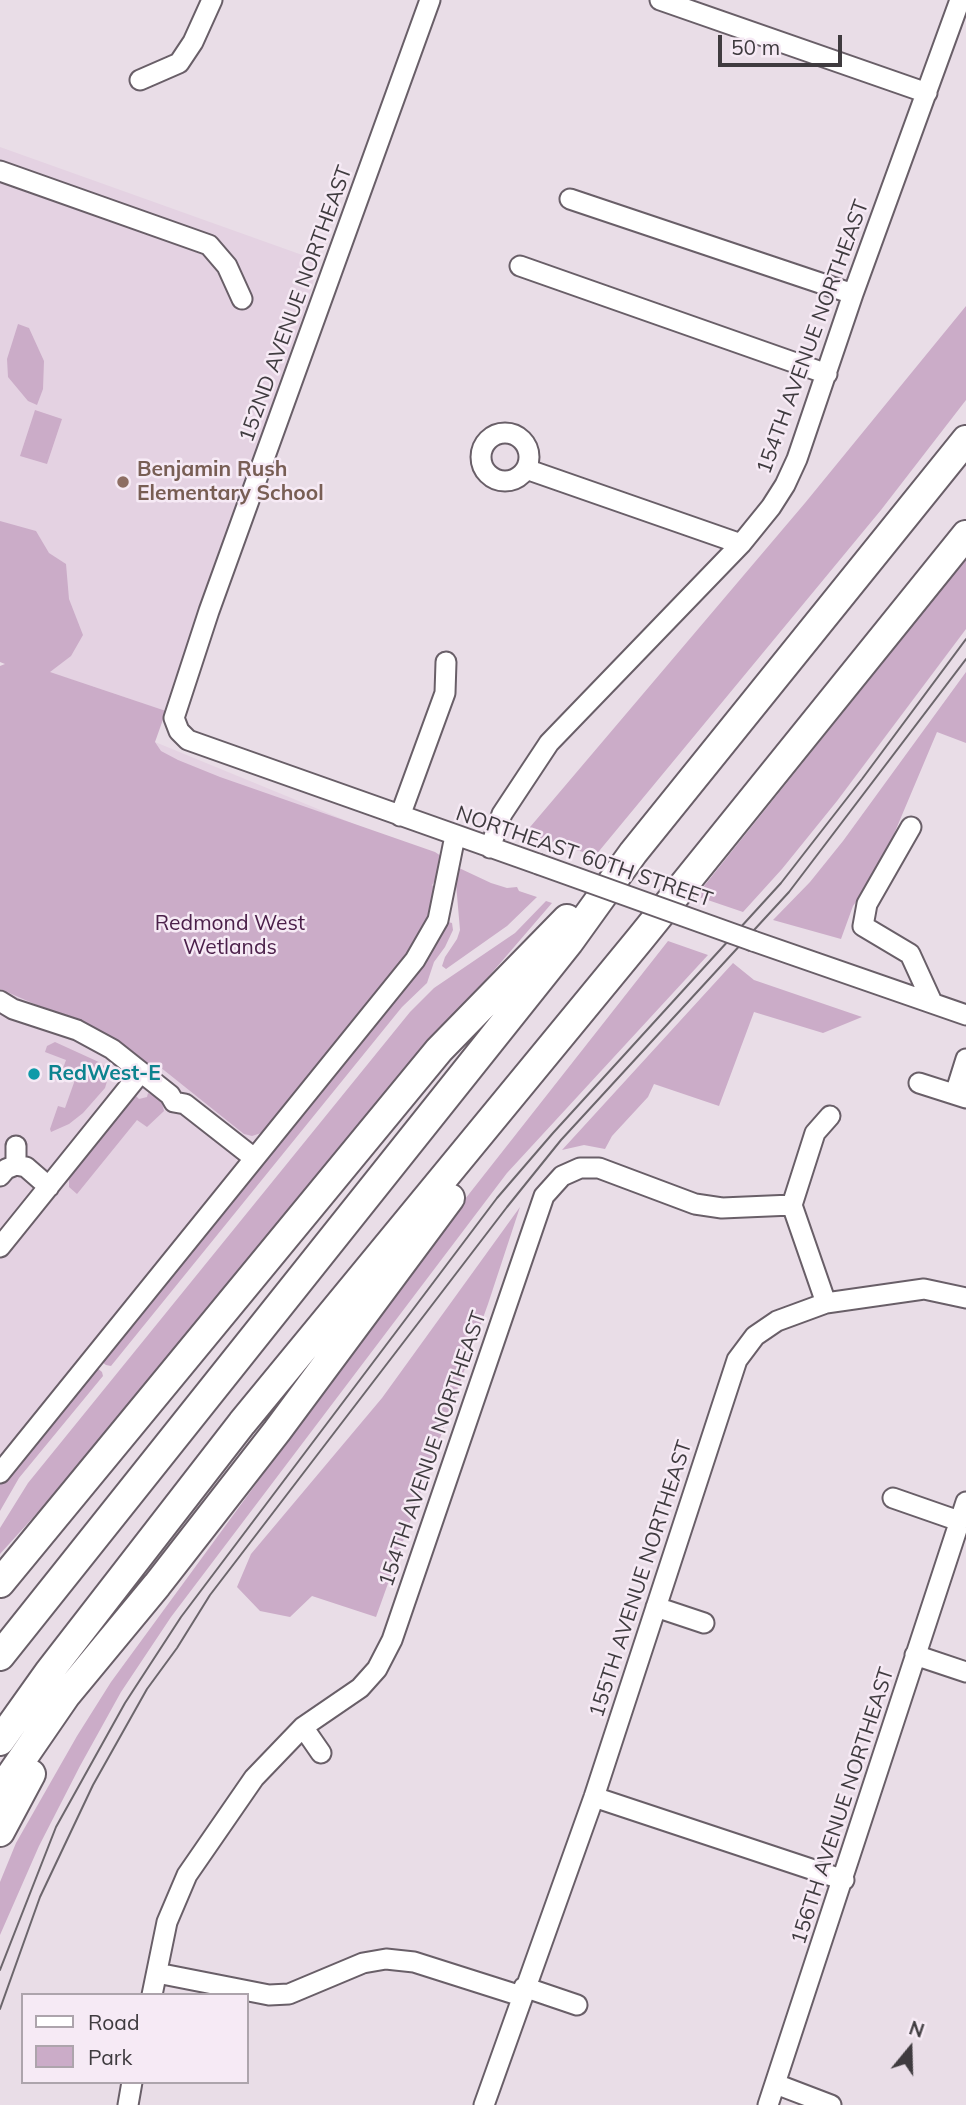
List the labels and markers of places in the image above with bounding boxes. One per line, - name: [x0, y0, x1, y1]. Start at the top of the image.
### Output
- place label: Benjamin Rush Elementary School: [137, 457, 324, 507]
- marker: Benjamin Rush Elementary School: [115, 474, 131, 490]
- place label: RedWest-E: [48, 1061, 161, 1087]
- marker: RedWest-E: [26, 1066, 42, 1082]

